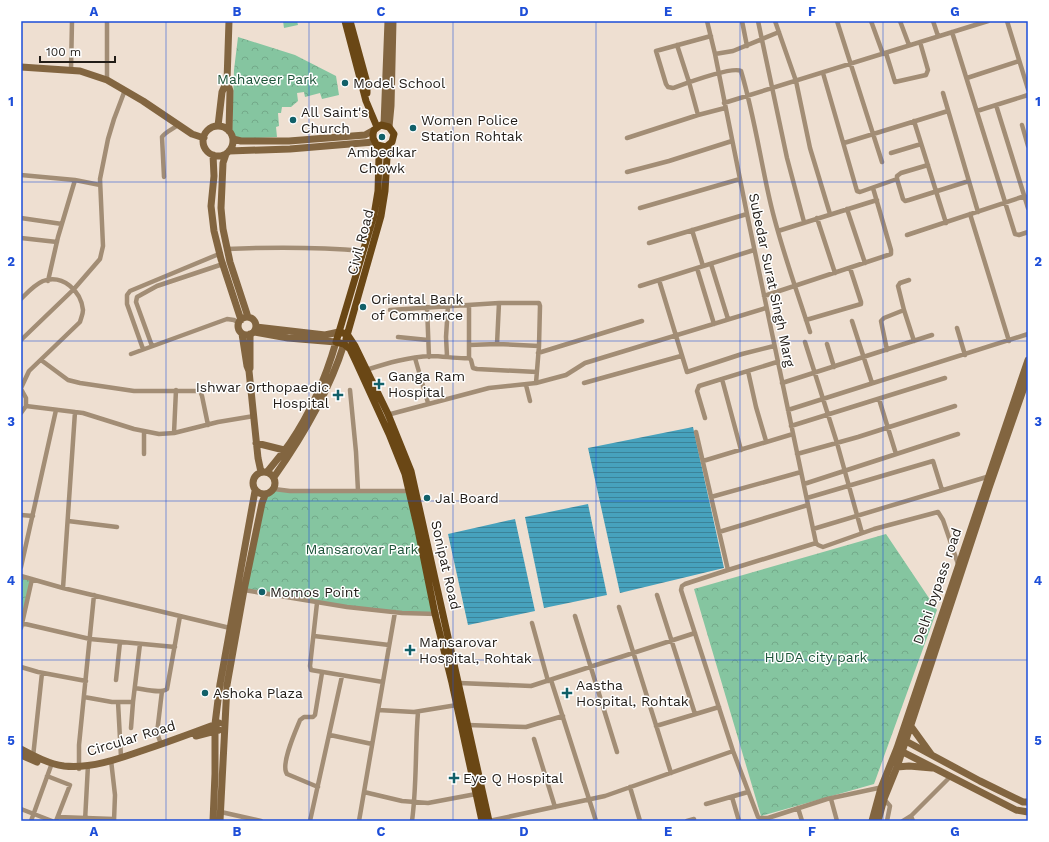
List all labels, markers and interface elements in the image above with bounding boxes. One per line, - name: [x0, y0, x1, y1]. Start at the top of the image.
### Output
- text: A: [90, 4, 99, 19]
- text: B: [233, 4, 242, 19]
- text: C: [377, 4, 386, 19]
- text: D: [519, 4, 529, 19]
- text: E: [664, 4, 672, 19]
- text: F: [808, 4, 816, 19]
- text: G: [950, 4, 960, 19]
- scale bar: [40, 38, 115, 64]
- text: 100 m: [46, 45, 81, 59]
- park label: Mahaveer Park: [217, 71, 317, 87]
- place label: Model School: [353, 75, 446, 91]
- marker: Model School: [340, 78, 350, 88]
- text: 1: [8, 94, 14, 109]
- text: 1: [1035, 94, 1041, 109]
- place label: All Saint's Church: [301, 104, 368, 136]
- place label: Women Police Station Rohtak: [421, 112, 523, 144]
- marker: All Saint's Church: [288, 115, 298, 125]
- marker: Women Police Station Rohtak: [408, 123, 418, 133]
- marker: Ambedkar Chowk: [377, 132, 387, 142]
- place label: Ambedkar Chowk: [347, 144, 417, 176]
- street label: Subedar Surat Singh Marg: [746, 192, 798, 369]
- street label: Civil Road: [344, 208, 376, 276]
- text: 2: [7, 254, 15, 269]
- text: 2: [1034, 254, 1042, 269]
- place label: Oriental Bank of Commerce: [371, 291, 464, 323]
- marker: Oriental Bank of Commerce: [358, 302, 368, 312]
- place label: Ganga Ram Hospital: [388, 368, 465, 400]
- marker: Ganga Ram Hospital: [373, 378, 385, 390]
- place label: Ishwar Orthopaedic Hospital: [196, 379, 330, 411]
- marker: Ishwar Orthopaedic Hospital: [332, 389, 344, 401]
- text: 3: [7, 414, 15, 429]
- text: 3: [1034, 414, 1042, 429]
- place label: Jal Board: [435, 490, 499, 506]
- marker: Jal Board: [422, 493, 432, 503]
- street label: Sonipat Road: [428, 519, 464, 611]
- street label: Delhi bypass road: [910, 526, 964, 646]
- park label: Mansarovar Park: [306, 541, 419, 557]
- text: 4: [7, 573, 16, 588]
- text: 4: [1034, 573, 1043, 588]
- place label: Momos Point: [270, 584, 359, 600]
- marker: Momos Point: [257, 587, 267, 597]
- place label: Mansarovar Hospital, Rohtak: [419, 634, 532, 666]
- marker: Mansarovar Hospital, Rohtak: [404, 644, 416, 656]
- park label: HUDA city park: [765, 649, 867, 665]
- place label: Aastha Hospital, Rohtak: [576, 677, 689, 709]
- place label: Ashoka Plaza: [213, 685, 303, 701]
- marker: Aastha Hospital, Rohtak: [561, 687, 573, 699]
- marker: Ashoka Plaza: [200, 688, 210, 698]
- street label: Circular Road: [85, 717, 177, 759]
- text: 5: [7, 733, 15, 748]
- text: 5: [1034, 733, 1042, 748]
- place label: Eye Q Hospital: [463, 770, 564, 786]
- marker: Eye Q Hospital: [448, 772, 460, 784]
- text: A: [90, 824, 99, 839]
- text: B: [233, 824, 242, 839]
- text: C: [377, 824, 386, 839]
- text: D: [519, 824, 529, 839]
- text: E: [664, 824, 672, 839]
- text: F: [808, 824, 816, 839]
- text: G: [950, 824, 960, 839]

